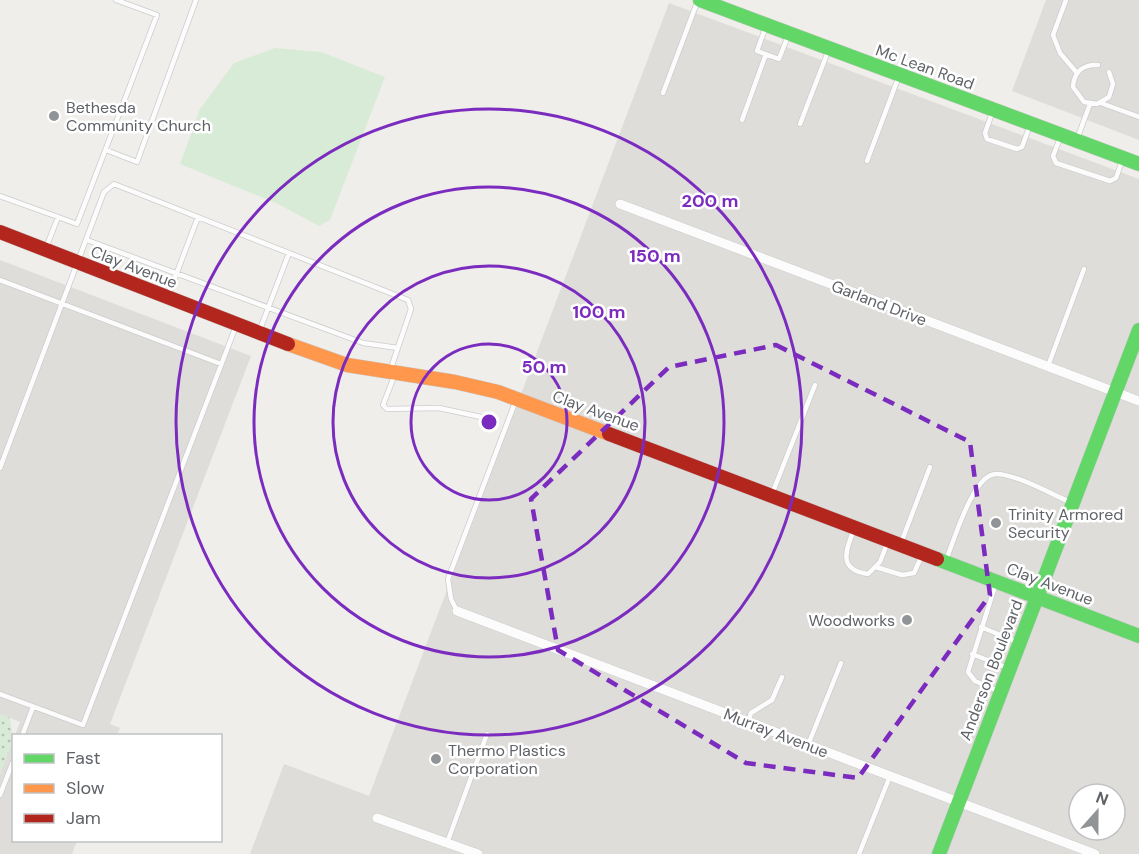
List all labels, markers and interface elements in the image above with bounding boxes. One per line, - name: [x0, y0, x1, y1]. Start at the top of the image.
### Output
- street label: Mc Lean Road: [873, 39, 977, 95]
- place label: Bethesda Community Church: [66, 97, 211, 136]
- marker: Bethesda Community Church: [47, 109, 61, 123]
- text: 200 m: [682, 189, 738, 213]
- street label: Clay Avenue: [88, 241, 180, 293]
- text: 150 m: [629, 244, 681, 268]
- street label: Garland Drive: [828, 275, 930, 331]
- text: 100 m: [572, 300, 626, 324]
- text: 50 m: [521, 355, 567, 379]
- street label: Clay Avenue: [550, 386, 642, 436]
- centre of rings: [479, 412, 499, 432]
- place label: Trinity Armored Security: [1008, 504, 1123, 543]
- marker: Trinity Armored Security: [989, 516, 1003, 530]
- street label: Clay Avenue: [1004, 558, 1096, 610]
- street label: Anderson Boulevard: [955, 597, 1027, 743]
- place label: Woodworks: [808, 610, 895, 631]
- marker: Woodworks: [900, 613, 914, 627]
- street label: Murray Avenue: [721, 703, 831, 763]
- legend: [12, 734, 222, 842]
- place label: Thermo Plastics Corporation: [448, 740, 566, 779]
- text: Fast: [66, 746, 101, 770]
- marker: Thermo Plastics Corporation: [429, 752, 443, 766]
- text: Slow: [66, 776, 105, 800]
- north arrow: [1067, 782, 1127, 842]
- text: N: [1093, 787, 1111, 810]
- text: Jam: [66, 806, 101, 830]

